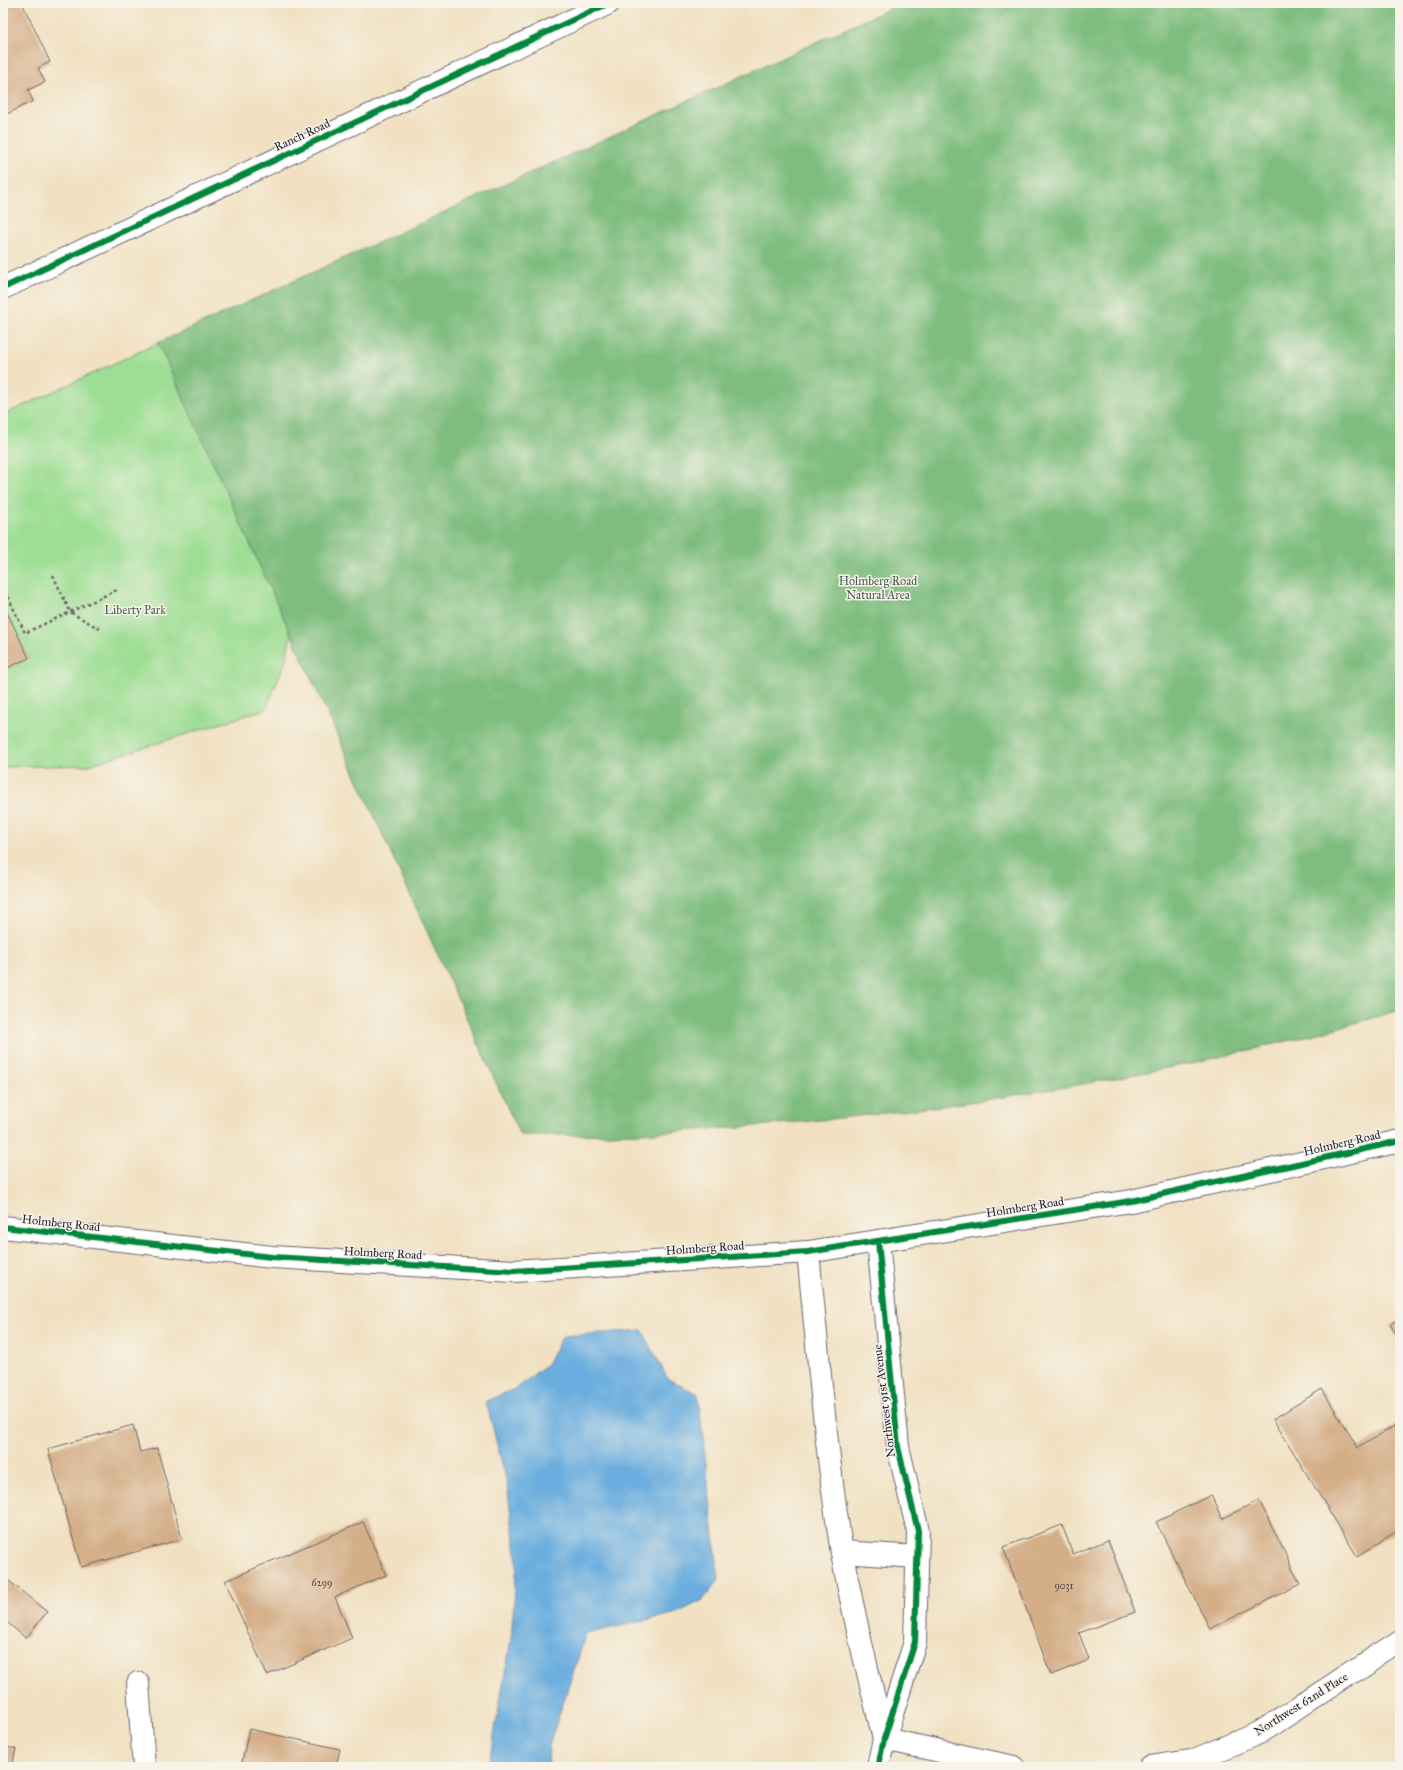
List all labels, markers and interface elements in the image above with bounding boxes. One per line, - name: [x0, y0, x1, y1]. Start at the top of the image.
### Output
- street label: Ranch Road: [272, 116, 332, 154]
- park label: Holmberg Road Natural Area: [839, 574, 917, 602]
- park label: Liberty Park: [104, 603, 166, 617]
- street label: Holmberg Road: [1302, 1127, 1382, 1160]
- street label: Holmberg Road: [985, 1194, 1065, 1221]
- street label: Holmberg Road: [21, 1212, 101, 1235]
- street label: Holmberg Road: [665, 1238, 745, 1259]
- street label: Holmberg Road: [343, 1244, 423, 1263]
- street label: Northwest 91st Avenue: [870, 1344, 898, 1458]
- house number: 6299: [312, 1577, 332, 1589]
- house number: 9031: [1054, 1580, 1074, 1592]
- street label: Northwest 62nd Place: [1252, 1670, 1350, 1738]

